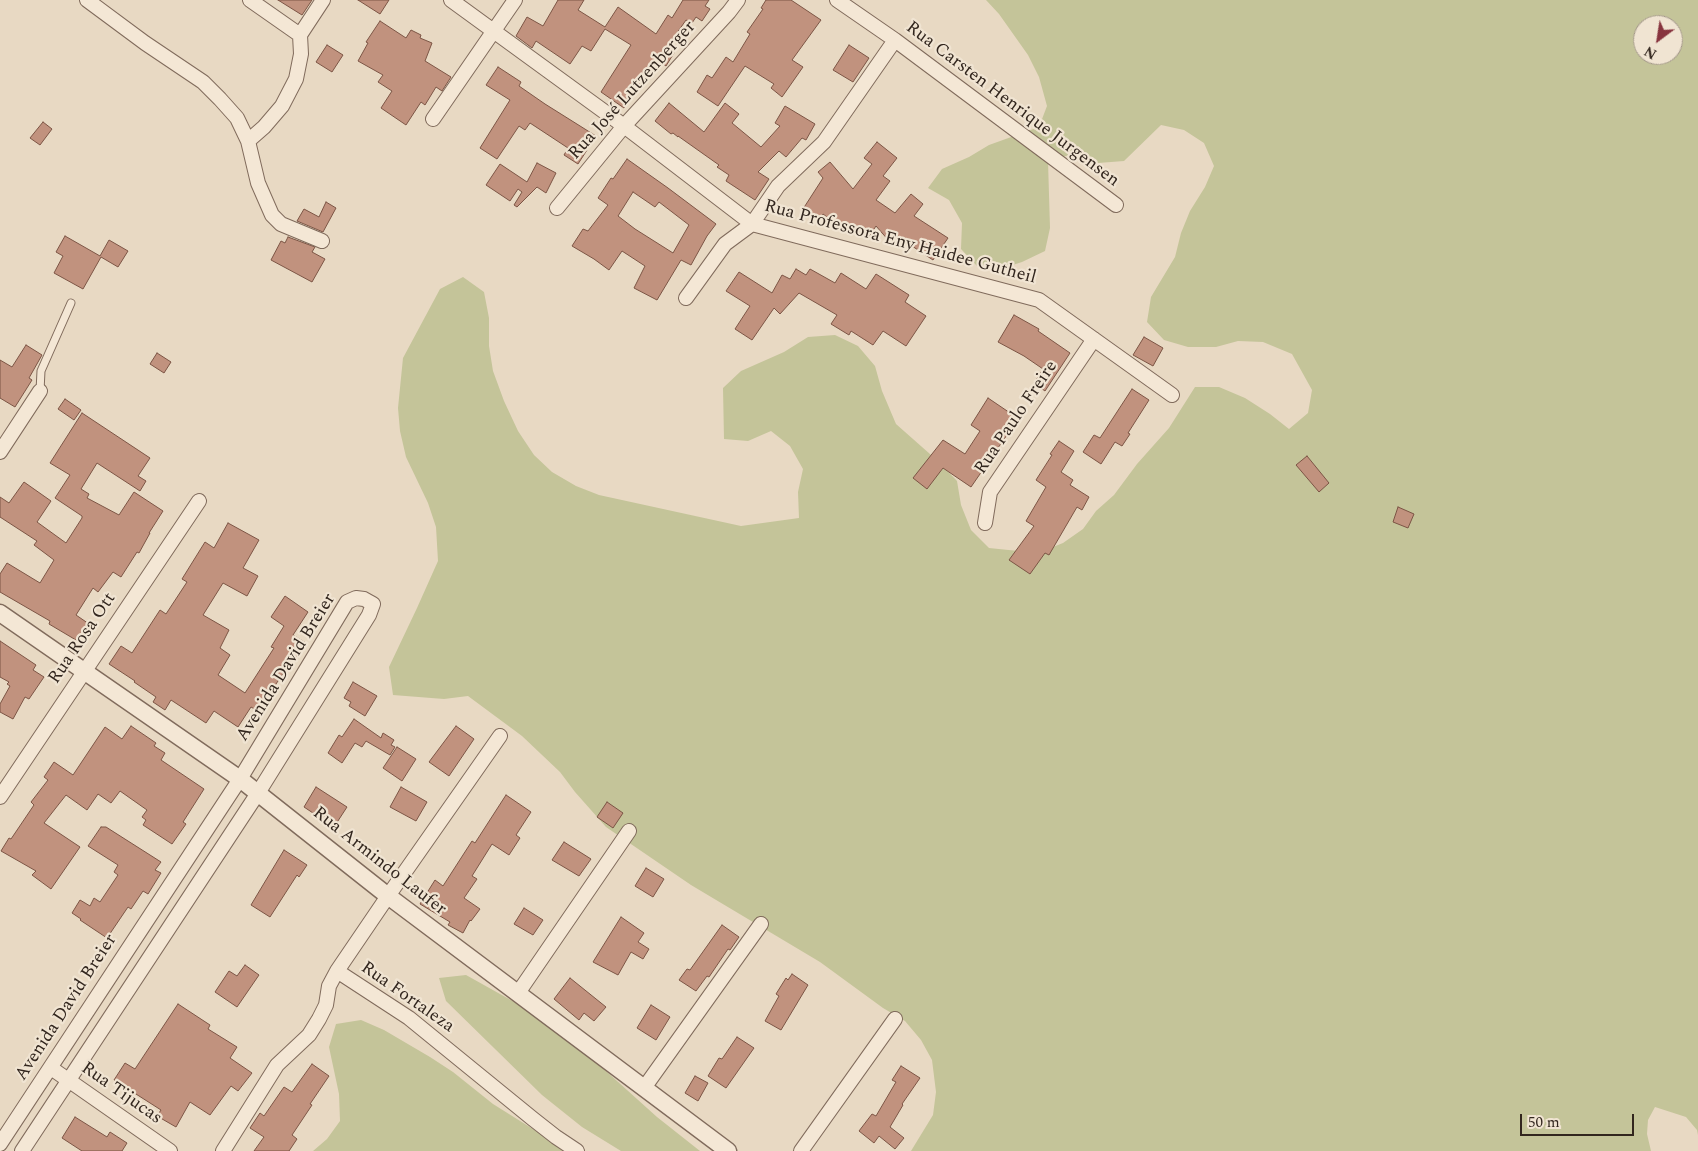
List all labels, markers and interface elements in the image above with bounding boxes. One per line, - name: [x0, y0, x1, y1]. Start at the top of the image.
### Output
- north arrow: [1633, 15, 1683, 65]
- street label: Rua José Lutzenberger: [565, 17, 701, 165]
- street label: Rua Carsten Henrique Jurgensen: [901, 18, 1123, 192]
- text: N: [1640, 40, 1661, 64]
- street label: Rua Professora Eny Haidee Gutheil: [762, 196, 1038, 290]
- street label: Rua Paulo Freire: [971, 357, 1063, 479]
- street label: Rua Rosa Ott: [45, 589, 121, 689]
- street label: Avenida David Breier: [233, 590, 341, 746]
- street label: Rua Armindo Laufer: [308, 803, 450, 921]
- street label: Avenida David Breier: [12, 931, 122, 1085]
- street label: Rua Fortaleza: [356, 958, 458, 1038]
- street label: Rua Tijucas: [76, 1058, 166, 1130]
- scale bar: [1523, 1104, 1637, 1136]
- text: 50 m: [1528, 1111, 1560, 1134]

